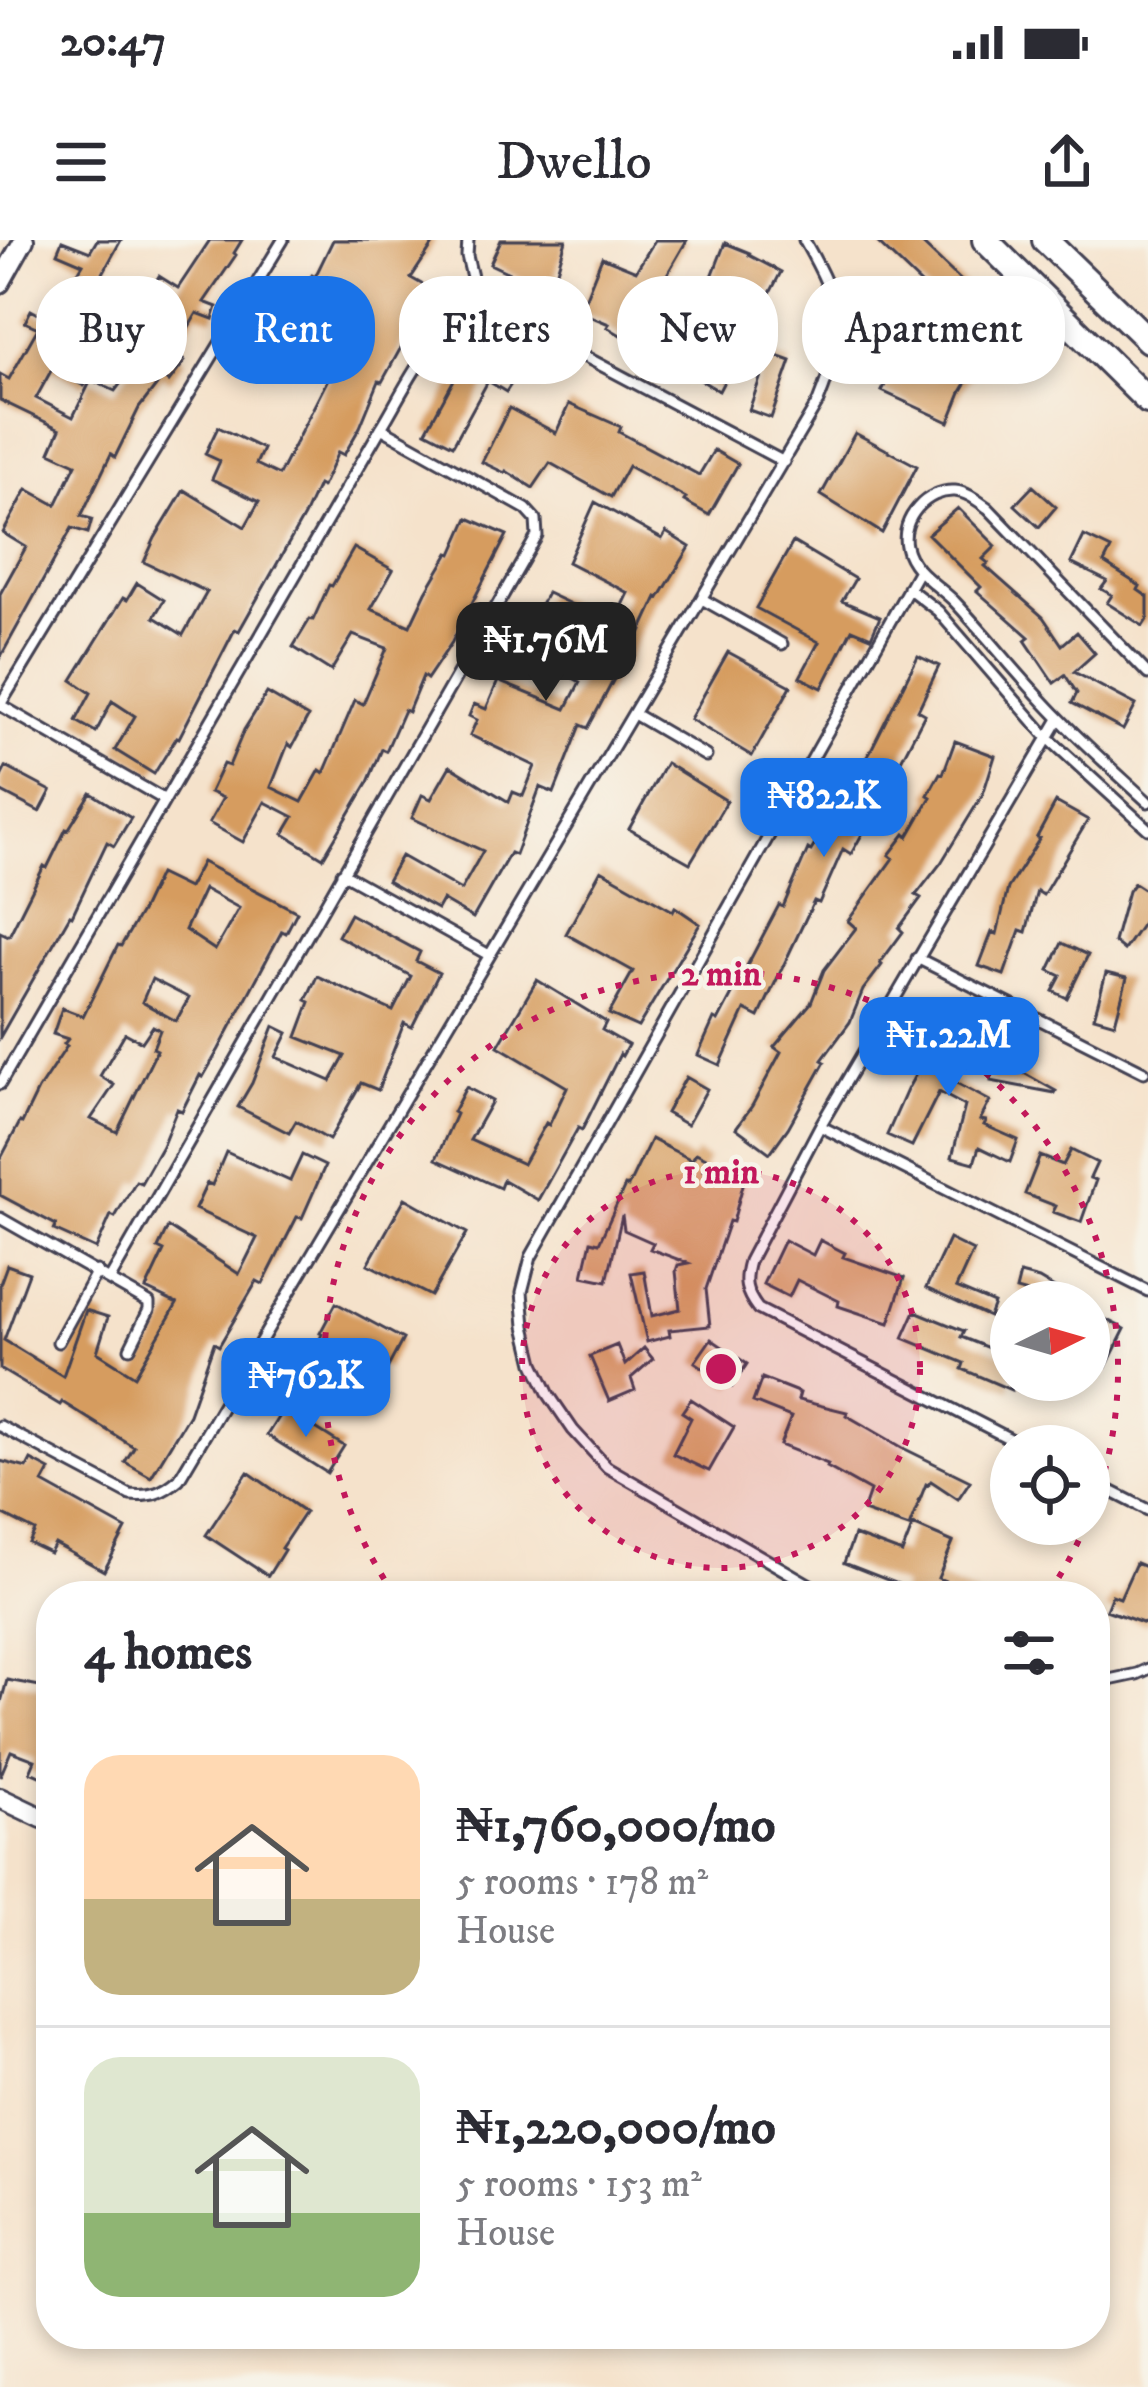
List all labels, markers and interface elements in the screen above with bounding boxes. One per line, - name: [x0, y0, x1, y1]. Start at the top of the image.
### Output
- text: 20:47: [60, 14, 166, 70]
- icon: menu: [48, 129, 114, 195]
- text: Dwello: [496, 129, 652, 196]
- icon: share: [1034, 129, 1100, 195]
- chip: Buy: [36, 276, 187, 384]
- chip: Rent: [211, 276, 375, 384]
- chip: Filters: [399, 276, 593, 384]
- chip: New: [617, 276, 778, 384]
- chip: Apartment: [802, 276, 1065, 384]
- pin: ₦1.76M: [448, 602, 644, 704]
- text: ₦1.76M: [483, 616, 609, 665]
- pin: ₦822K: [740, 758, 908, 860]
- text: ₦822K: [767, 772, 881, 821]
- text: 2 min: [681, 952, 761, 997]
- pin: ₦1.22M: [851, 997, 1047, 1099]
- text: ₦1.22M: [886, 1011, 1012, 1060]
- text: 1 min: [683, 1150, 759, 1195]
- north arrow: [990, 1281, 1110, 1401]
- map controls: [990, 1281, 1110, 1545]
- pin: ₦762K: [222, 1338, 390, 1440]
- centre of rings: [700, 1348, 742, 1390]
- text: ₦762K: [248, 1352, 364, 1401]
- button: locate: [990, 1425, 1110, 1545]
- icon: filters: [996, 1620, 1062, 1686]
- text: 4 homes: [84, 1621, 252, 1685]
- text: ₦1,760,000/mo: [456, 1794, 776, 1858]
- icon: home: [180, 1803, 324, 1947]
- text: 5 rooms · 178 m²: [456, 1858, 708, 1907]
- text: House: [456, 1907, 555, 1956]
- text: ₦1,220,000/mo: [456, 2096, 776, 2160]
- icon: home: [180, 2105, 324, 2249]
- text: 5 rooms · 153 m²: [456, 2160, 702, 2209]
- text: House: [456, 2209, 555, 2258]

